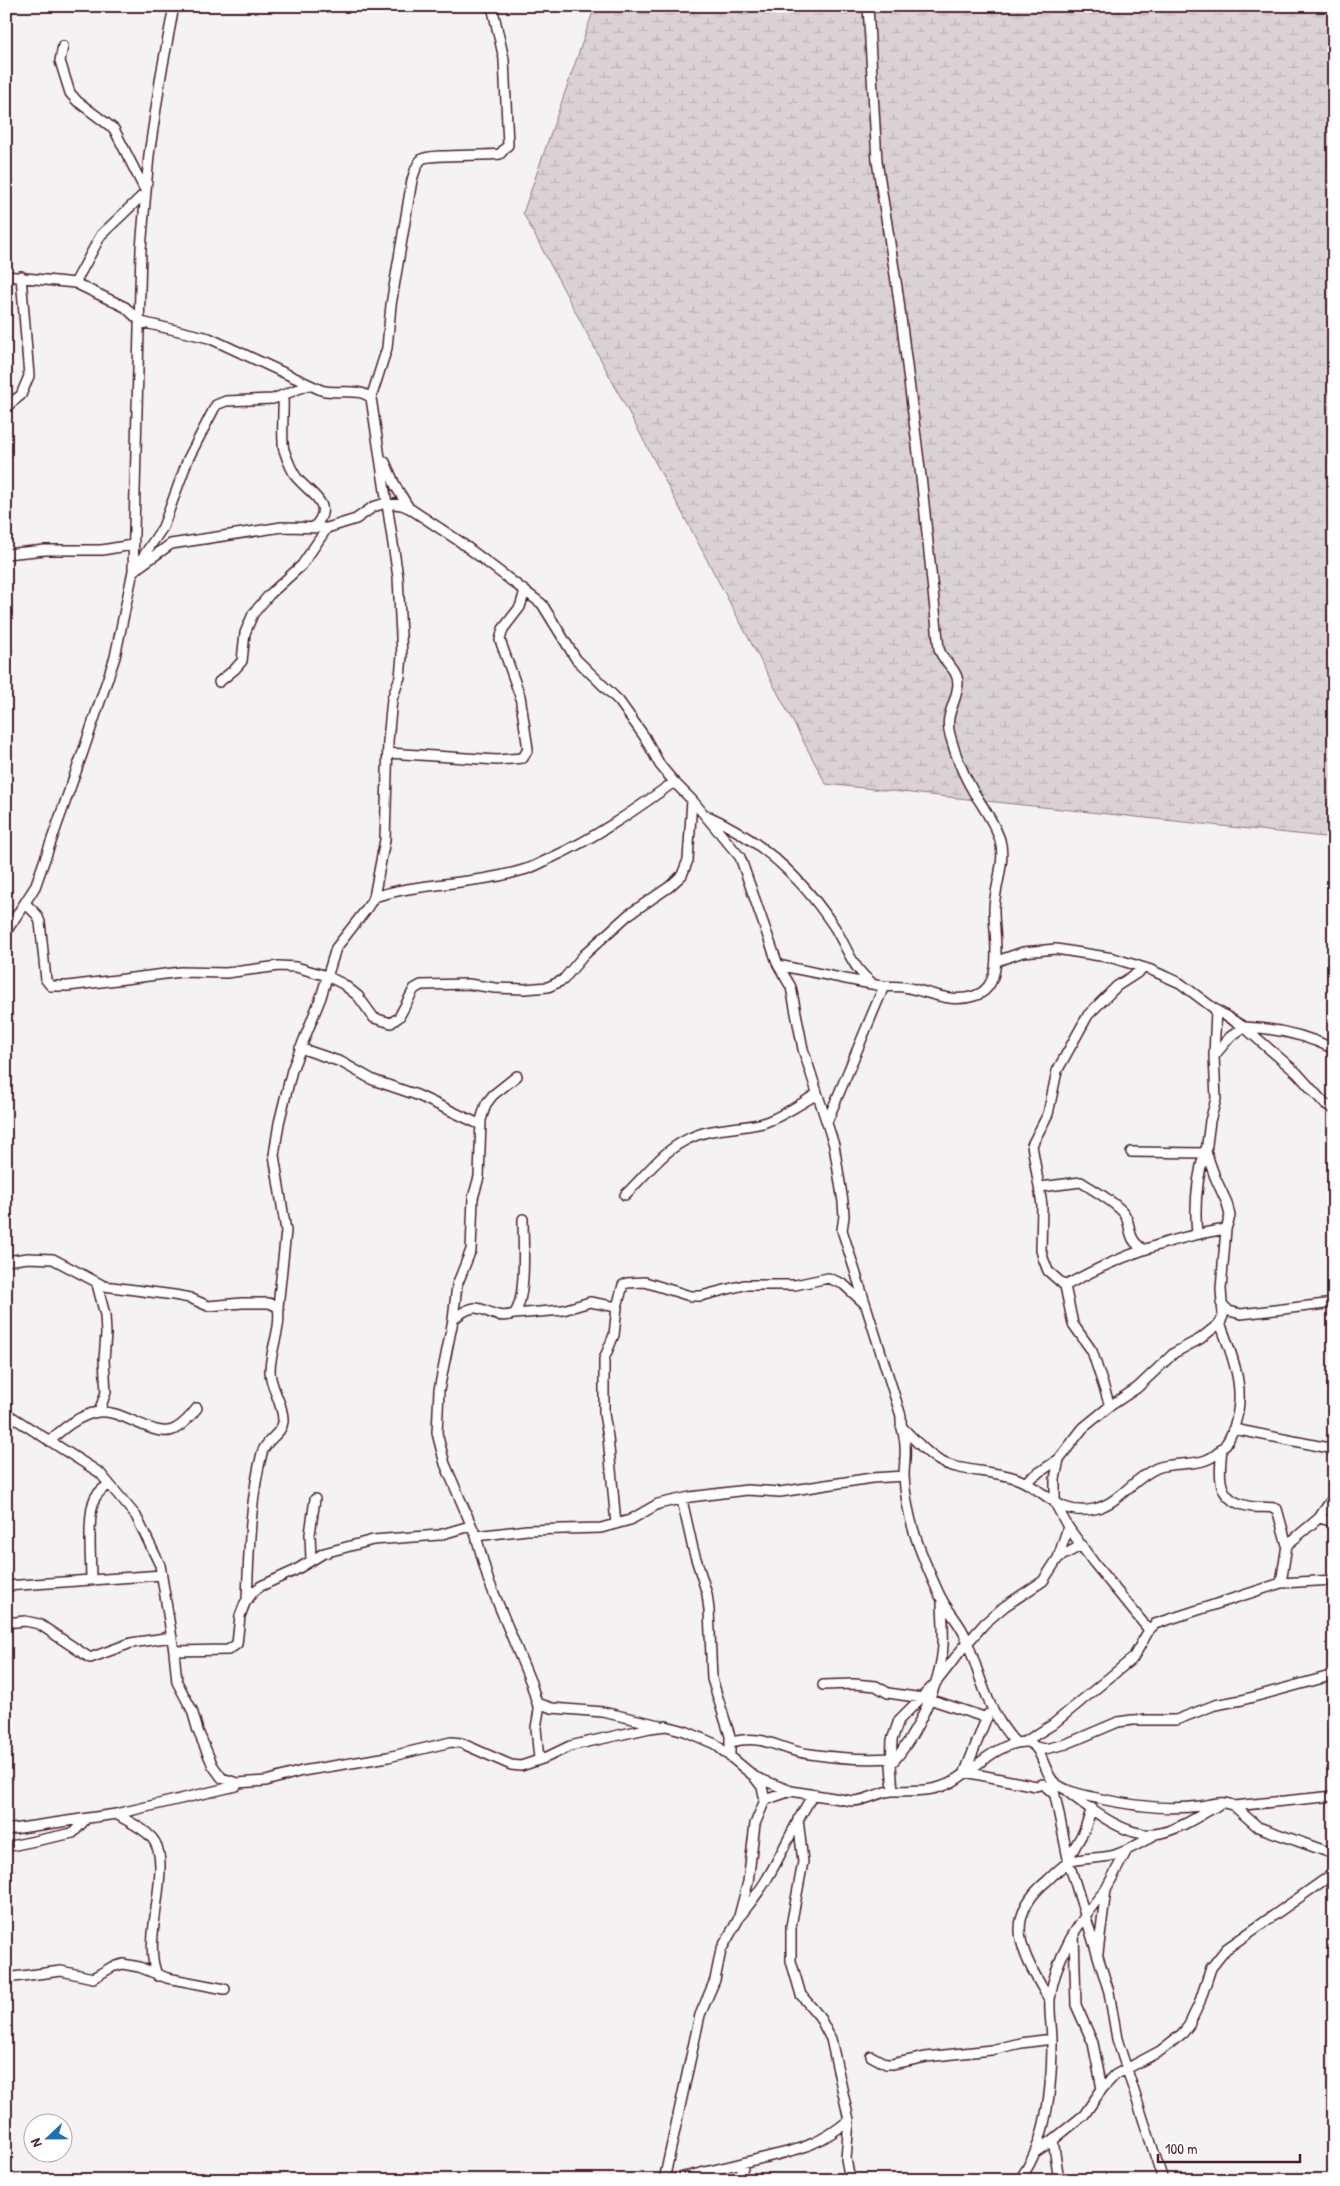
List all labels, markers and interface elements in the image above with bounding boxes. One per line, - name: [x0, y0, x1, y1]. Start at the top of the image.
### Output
- north arrow: [22, 2114, 72, 2164]
- scale bar: [1158, 2131, 1300, 2163]
- text: N: [25, 2136, 46, 2150]
- text: 100 m: [1165, 2138, 1198, 2159]

